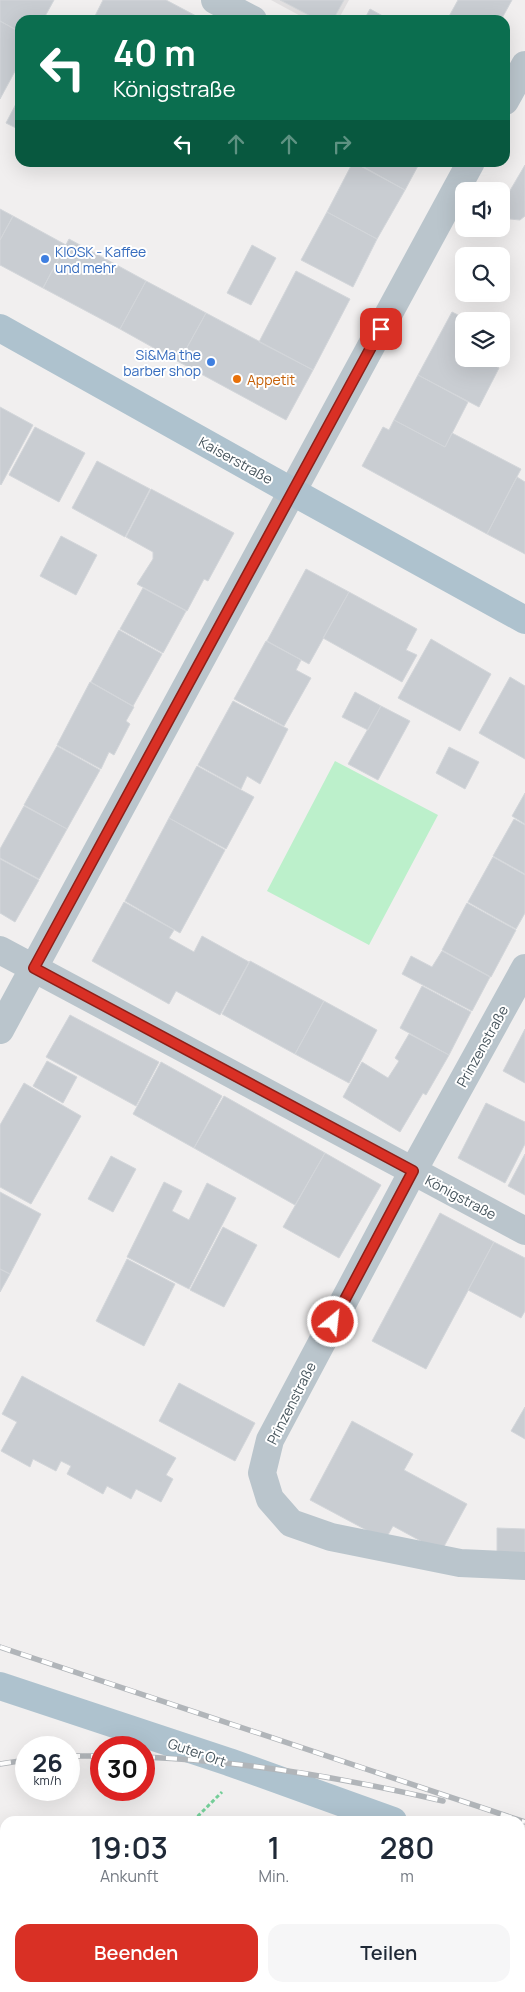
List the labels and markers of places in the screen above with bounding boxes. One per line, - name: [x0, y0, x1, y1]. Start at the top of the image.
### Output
- place label: KIOSK - Kaffee und mehr: [55, 242, 146, 277]
- marker: KIOSK - Kaffee und mehr: [39, 253, 51, 265]
- pin: [360, 308, 402, 350]
- place label: Si&Ma the barber shop: [123, 345, 201, 380]
- marker: Si&Ma the barber shop: [205, 356, 217, 368]
- place label: Appetit: [247, 370, 296, 389]
- marker: Appetit: [231, 373, 243, 385]

